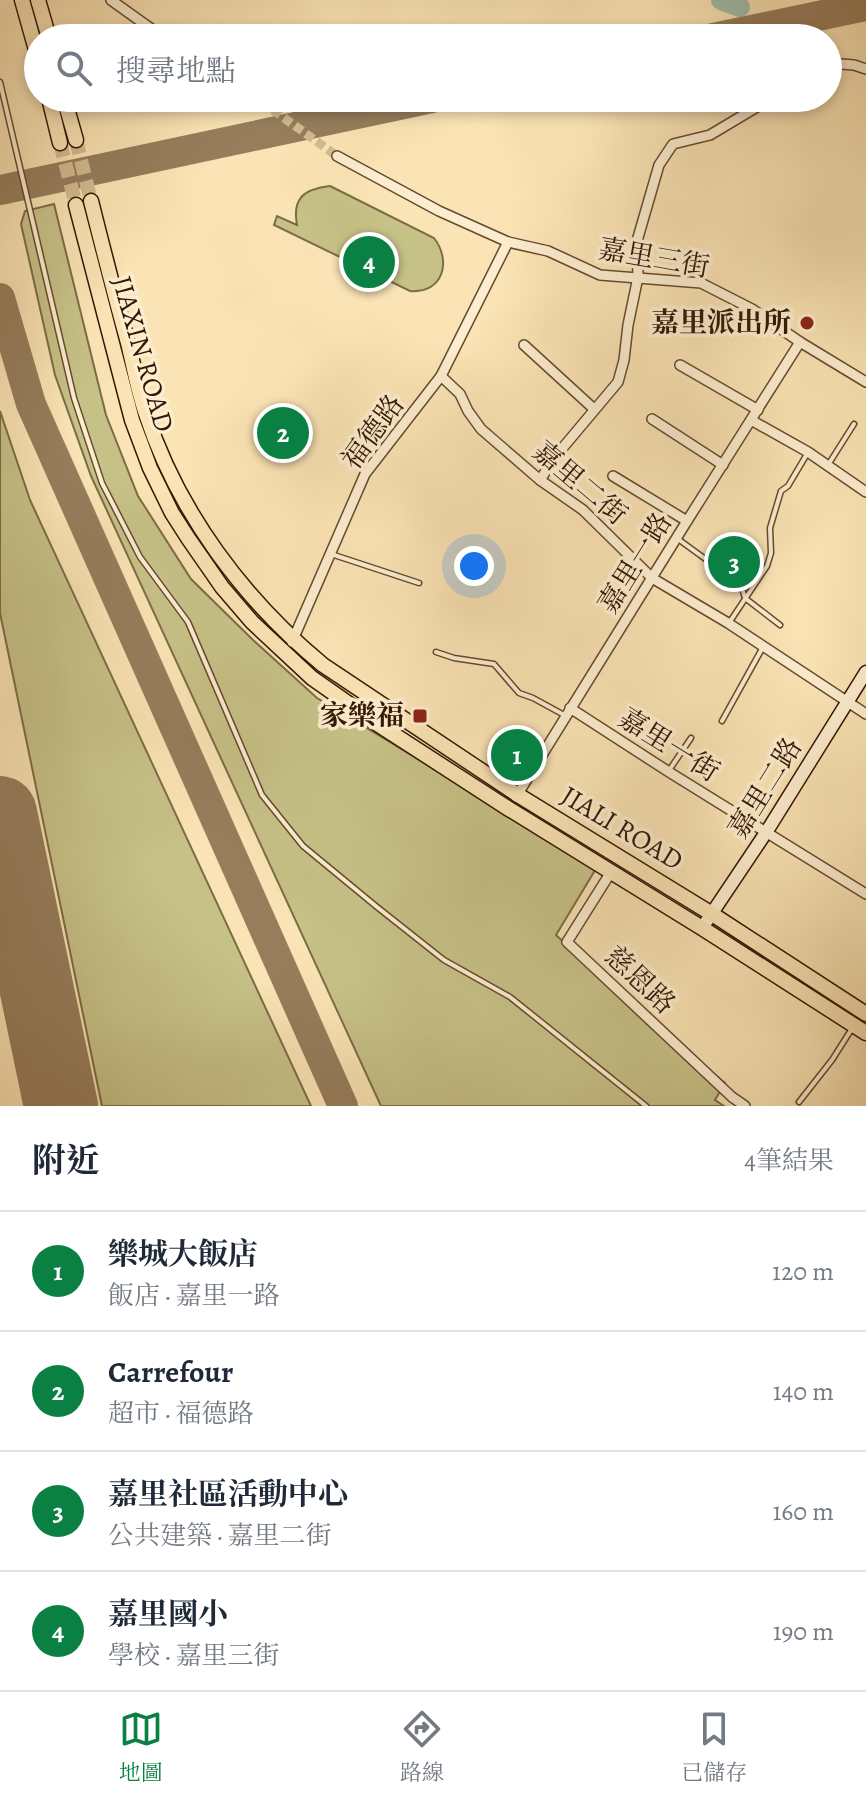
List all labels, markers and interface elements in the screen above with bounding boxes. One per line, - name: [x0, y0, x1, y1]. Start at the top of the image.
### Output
- search box: [24, 24, 842, 112]
- icon: search: [52, 46, 96, 90]
- text: 搜尋地點: [116, 51, 236, 91]
- street label: 嘉里三街: [596, 230, 712, 286]
- pin: 4: [343, 232, 395, 292]
- street label: JIAXIN ROAD: [103, 272, 183, 436]
- place label: 嘉里派出所: [651, 304, 791, 342]
- marker: 嘉里派出所: [798, 314, 816, 332]
- street label: 福德路: [333, 387, 413, 477]
- pin: 2: [257, 403, 309, 463]
- street label: 嘉里二街: [525, 432, 635, 534]
- street label: 嘉里一路: [589, 505, 681, 621]
- pin: 3: [708, 532, 760, 592]
- your location: [454, 546, 494, 586]
- place label: 家樂福: [320, 697, 404, 735]
- street label: 嘉里一街: [611, 699, 727, 791]
- marker: 家樂福: [411, 707, 429, 725]
- pin: 1: [491, 725, 543, 785]
- street label: 嘉里二路: [719, 730, 811, 846]
- street label: JIALI ROAD: [554, 777, 690, 879]
- street label: 慈恩路: [596, 937, 684, 1023]
- text: 附近: [32, 1137, 100, 1184]
- text: 4筆結果: [744, 1143, 834, 1178]
- text: 樂城大飯店: [108, 1234, 258, 1274]
- text: 1: [53, 1254, 63, 1289]
- text: 120 m: [772, 1254, 834, 1289]
- text: 飯店 · 嘉里一路: [108, 1278, 279, 1313]
- text: Carrefour: [108, 1352, 233, 1392]
- text: 2: [52, 1374, 64, 1409]
- text: 140 m: [773, 1374, 834, 1409]
- text: 超市 · 福德路: [108, 1396, 253, 1431]
- text: 嘉里社區活動中心: [108, 1474, 348, 1514]
- text: 3: [52, 1494, 64, 1529]
- text: 160 m: [772, 1494, 834, 1529]
- text: 公共建築 · 嘉里二街: [108, 1518, 331, 1553]
- text: 嘉里國小: [108, 1594, 228, 1634]
- text: 4: [52, 1614, 64, 1649]
- text: 190 m: [773, 1614, 834, 1649]
- text: 學校 · 嘉里三街: [108, 1638, 279, 1673]
- tab: 地圖: [119, 1707, 163, 1788]
- tab: 路線: [400, 1707, 444, 1788]
- tab: 已儲存: [681, 1707, 747, 1788]

